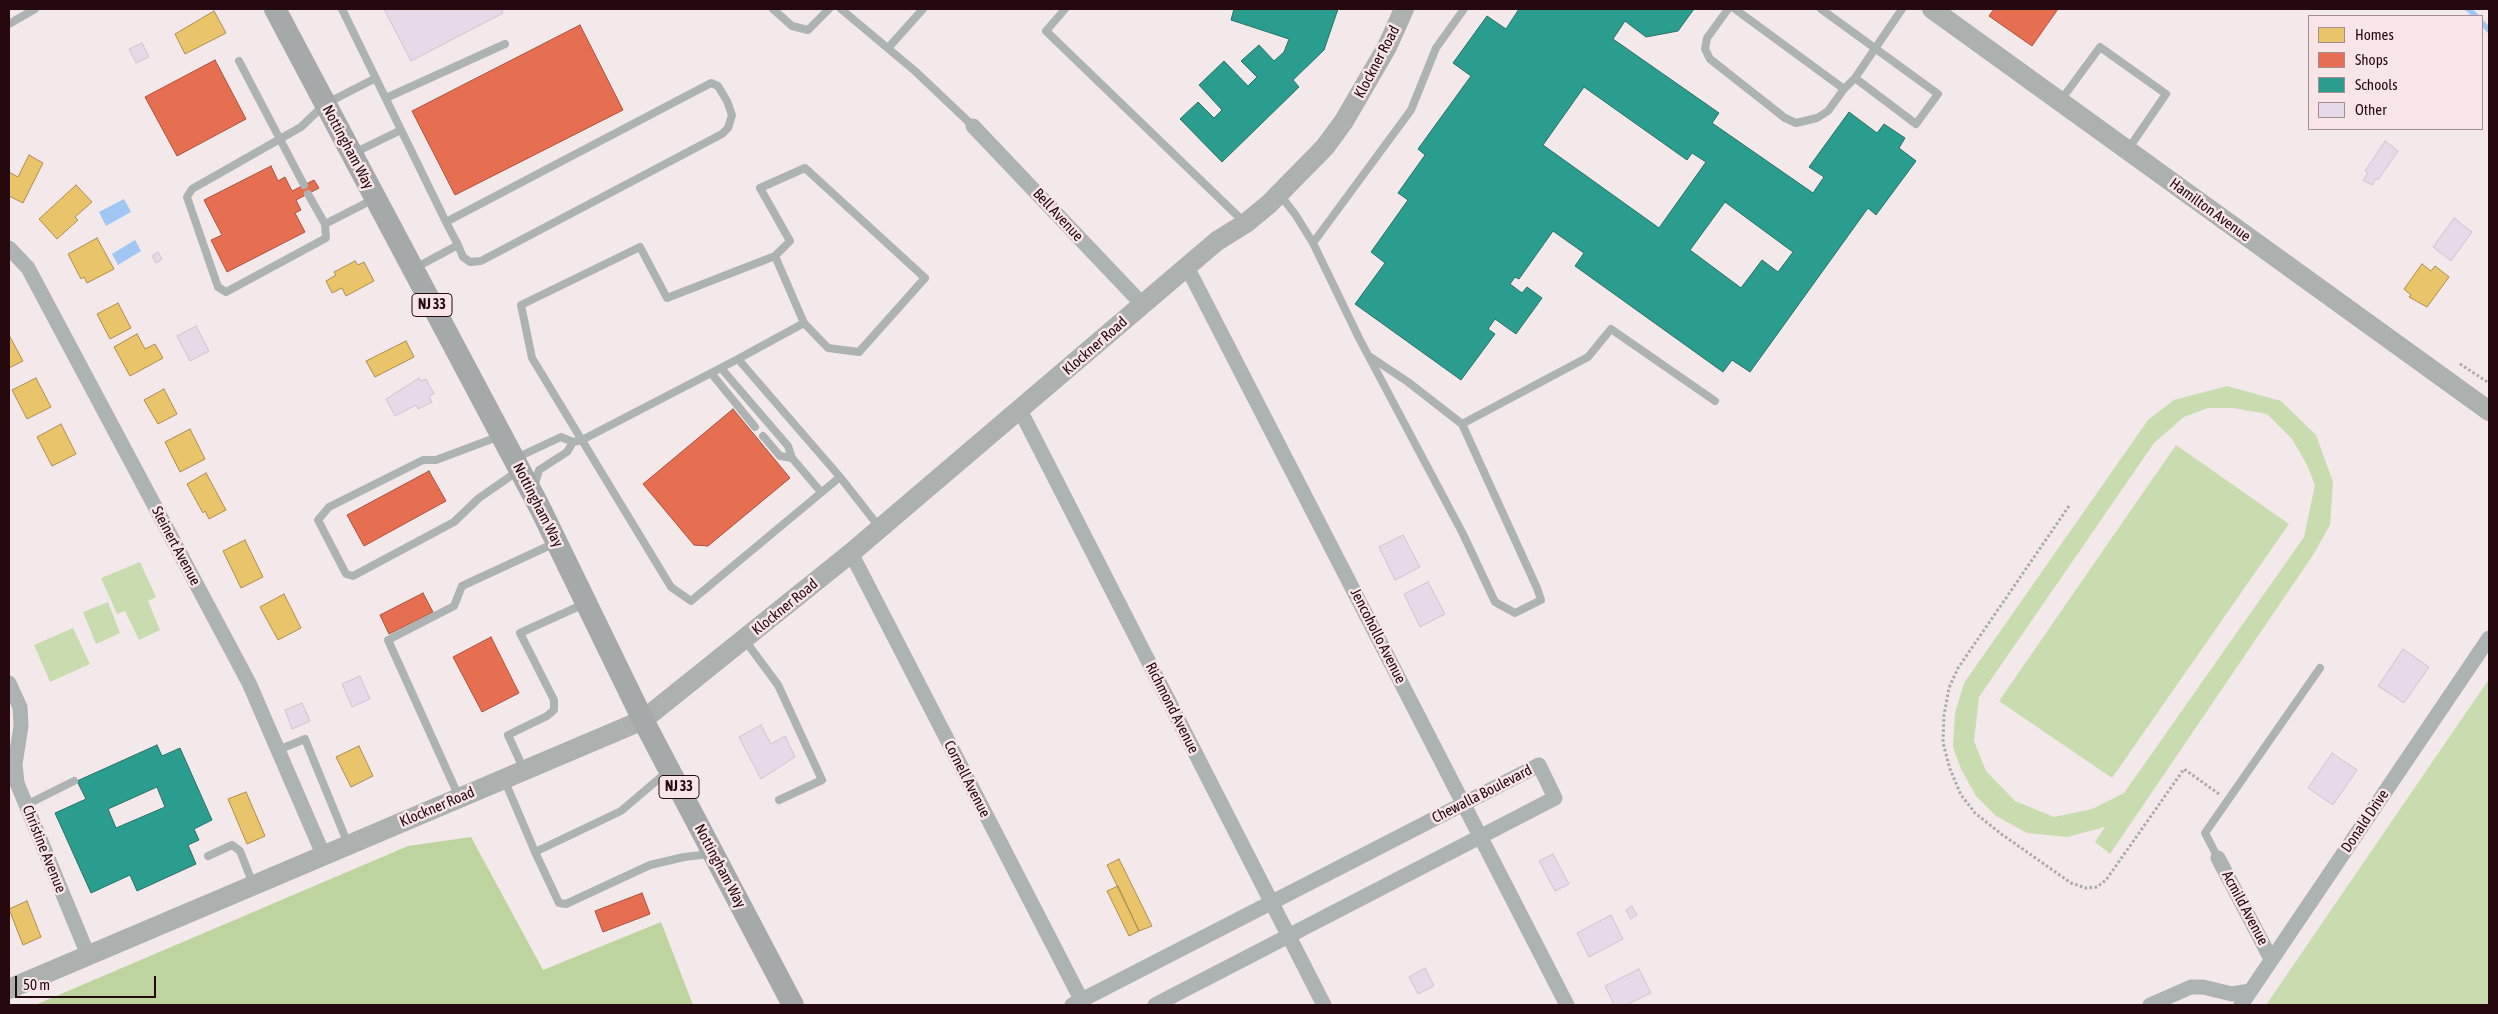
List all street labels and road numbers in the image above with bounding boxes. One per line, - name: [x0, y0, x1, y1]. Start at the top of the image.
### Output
- street label: Klockner Road: [1350, 23, 1404, 101]
- street label: Nottingham Way: [318, 102, 378, 192]
- street label: Hamilton Avenue: [2166, 175, 2254, 245]
- street label: Bell Avenue: [1029, 185, 1087, 245]
- road number: NJ 33: [412, 294, 452, 316]
- street label: Klockner Road: [1059, 313, 1131, 379]
- street label: Nottingham Way: [509, 460, 567, 550]
- street label: Steinert Avenue: [148, 503, 204, 589]
- street label: Klockner Road: [748, 575, 822, 639]
- street label: Jencohollo Avenue: [1346, 585, 1410, 687]
- street label: Richmond Avenue: [1141, 660, 1203, 756]
- street label: Cornell Avenue: [940, 738, 994, 820]
- street label: Chewalla Boulevard: [1429, 761, 1535, 827]
- road number: NJ 33: [659, 776, 699, 799]
- street label: Klockner Road: [397, 783, 477, 831]
- street label: Donald Drive: [2337, 786, 2393, 856]
- street label: Christine Avenue: [18, 803, 70, 895]
- street label: Nottingham Way: [690, 821, 750, 911]
- street label: Acmild Avenue: [2218, 868, 2272, 948]

